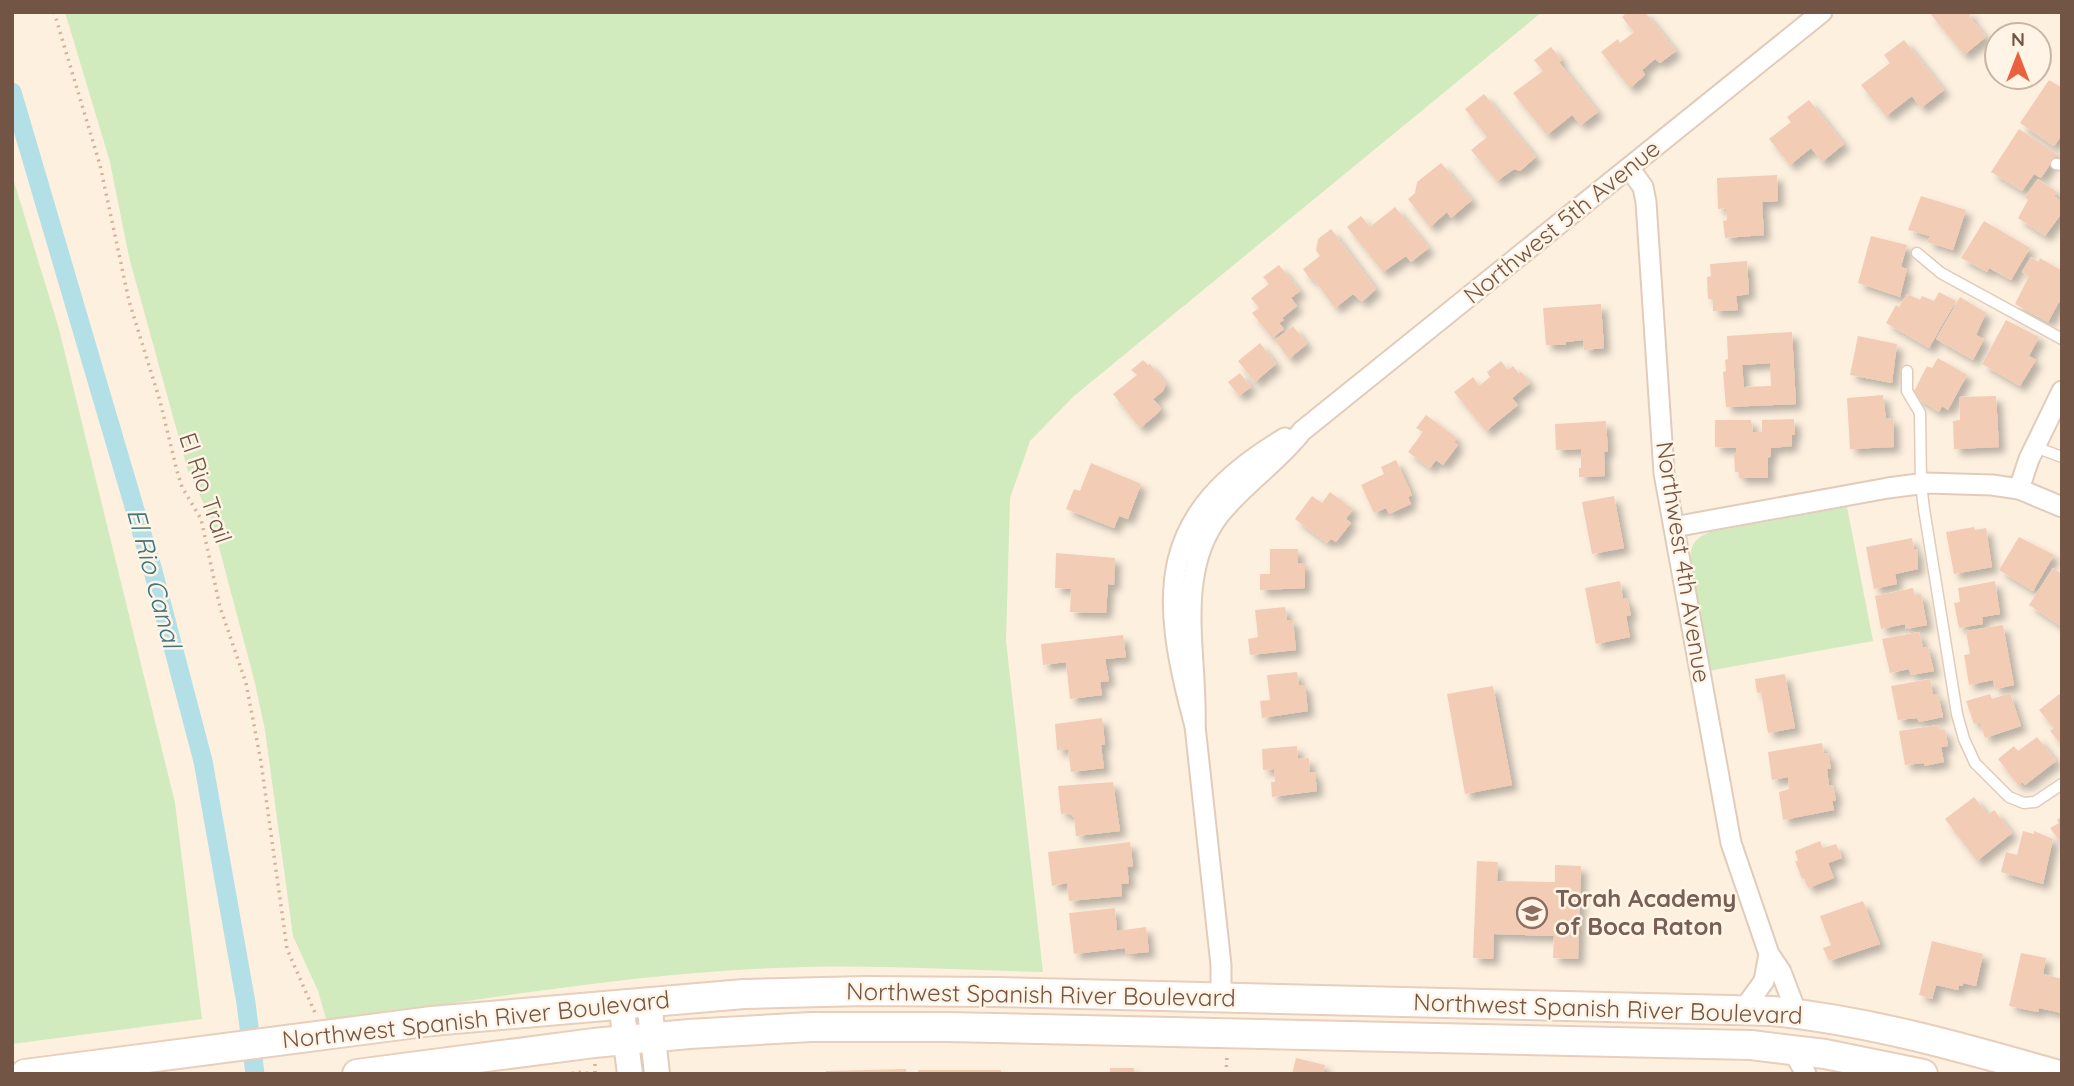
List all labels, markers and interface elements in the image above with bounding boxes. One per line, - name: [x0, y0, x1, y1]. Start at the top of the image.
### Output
- north arrow: [1983, 21, 2053, 91]
- text: N: [2011, 27, 2025, 51]
- street label: Northwest 5th Avenue: [1457, 133, 1666, 310]
- street label: El Rio Trail: [173, 428, 239, 547]
- street label: Northwest 4th Avenue: [1650, 439, 1718, 684]
- water label: El Rio Canal: [120, 504, 190, 654]
- place label: Torah Academy of Boca Raton: [1555, 883, 1736, 941]
- school or university icon: Torah Academy of Boca Raton: [1515, 896, 1549, 930]
- street label: Northwest Spanish River Boulevard: [846, 976, 1236, 1012]
- street label: Northwest Spanish River Boulevard: [281, 984, 671, 1054]
- street label: Northwest Spanish River Boulevard: [1413, 986, 1803, 1030]

